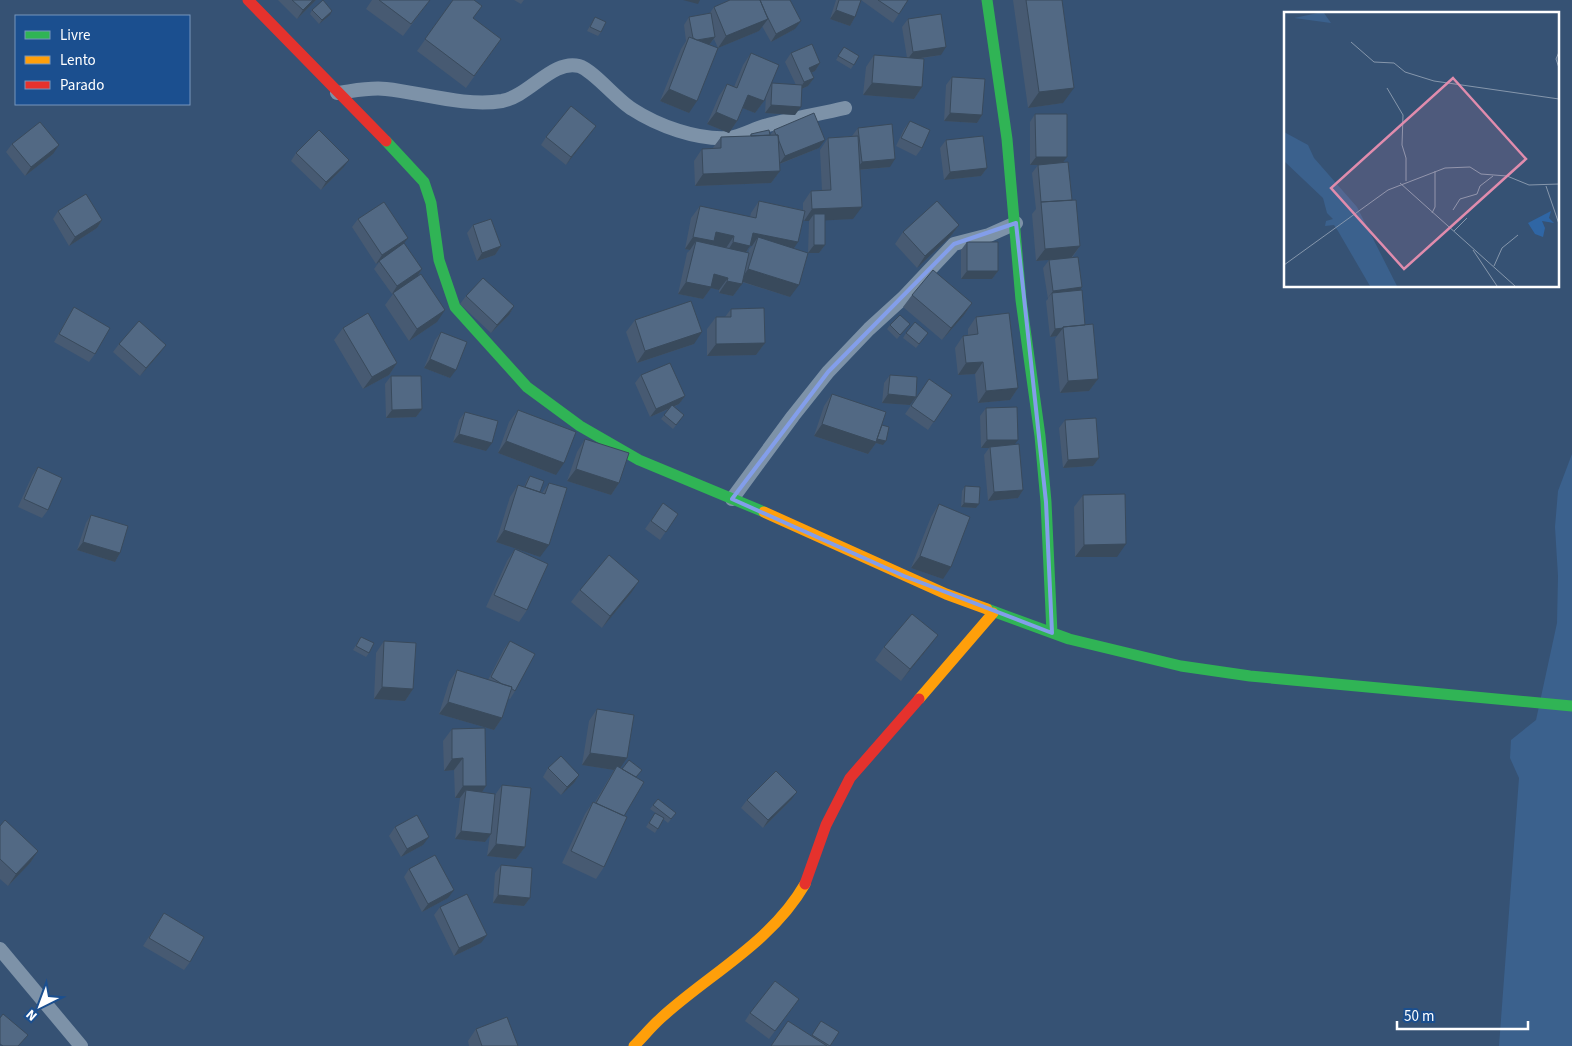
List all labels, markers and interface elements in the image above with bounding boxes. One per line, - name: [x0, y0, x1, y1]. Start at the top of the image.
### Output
- inset map: [1284, 12, 1560, 288]
- legend: [15, 15, 190, 105]
- text: Livre: [60, 25, 90, 46]
- text: Lento: [60, 50, 96, 71]
- text: Parado: [60, 75, 104, 96]
- north arrow: [15, 981, 65, 1031]
- scale bar: [1397, 998, 1528, 1030]
- text: N: [22, 1004, 42, 1025]
- text: 50 m: [1404, 1006, 1434, 1027]

